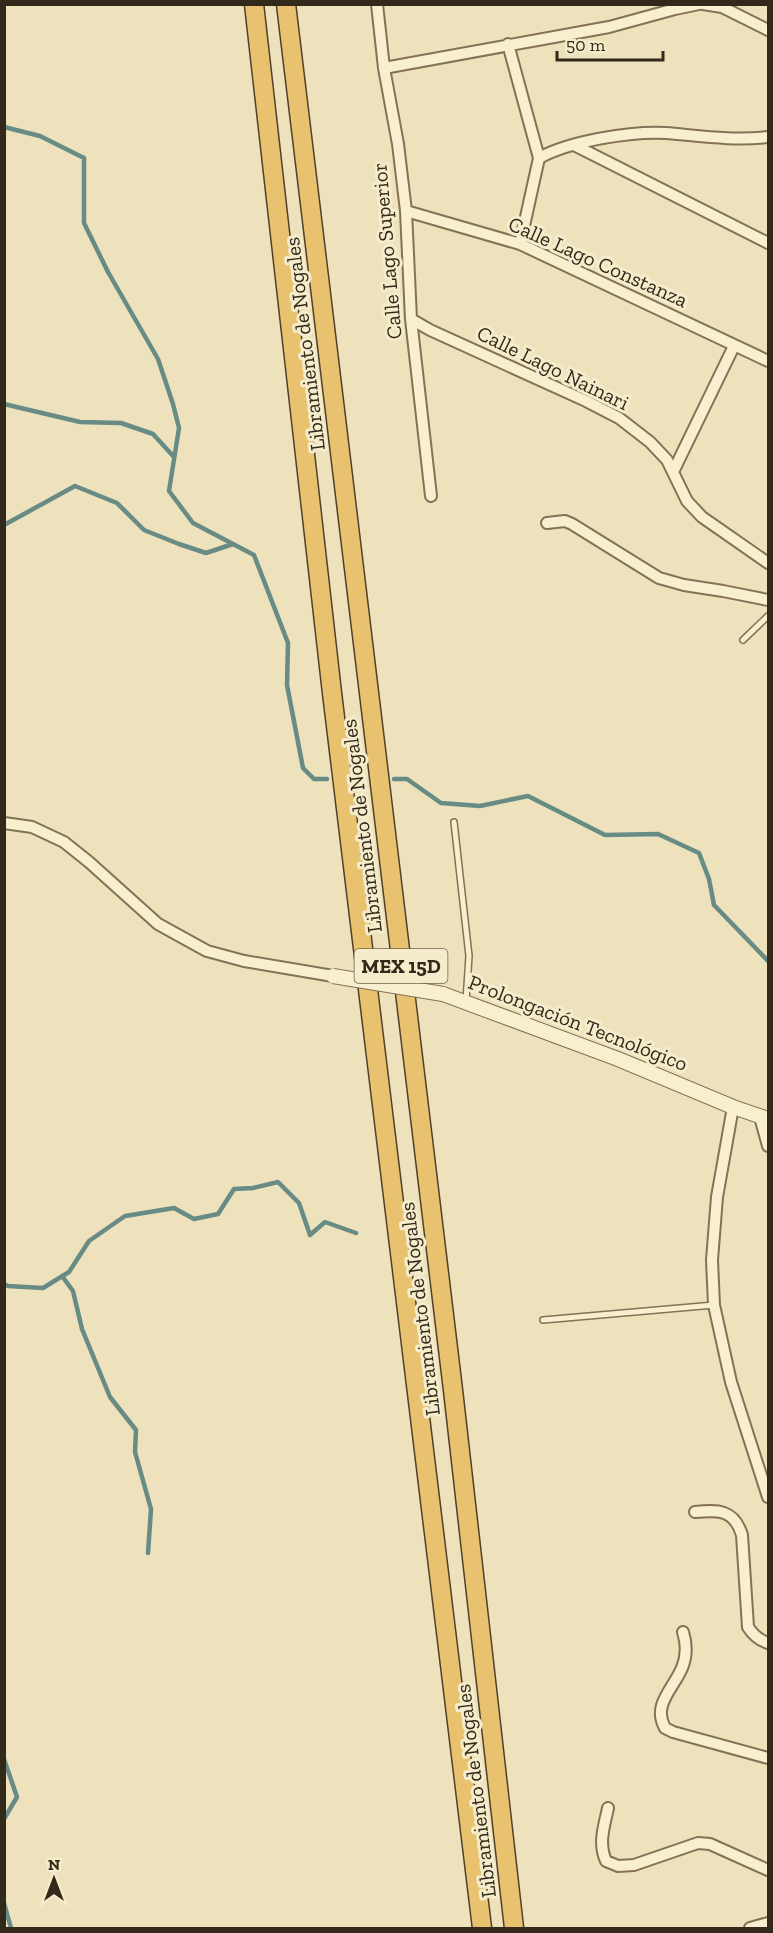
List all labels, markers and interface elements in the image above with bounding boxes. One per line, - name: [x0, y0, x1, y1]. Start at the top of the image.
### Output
- scale bar: [557, 24, 664, 62]
- text: 50 m: [566, 34, 606, 56]
- street label: Calle Lago Superior: [366, 162, 407, 340]
- street label: Calle Lago Constanza: [505, 211, 692, 312]
- street label: Libramiento de Nogales: [279, 236, 330, 452]
- street label: Calle Lago Nainari: [473, 320, 633, 415]
- street label: Libramiento de Nogales: [336, 718, 387, 934]
- road number: MEX 15D: [354, 949, 448, 983]
- street label: Prolongación Tecnológico: [465, 969, 691, 1076]
- street label: Libramiento de Nogales: [394, 1201, 445, 1417]
- street label: Libramiento de Nogales: [450, 1683, 501, 1899]
- north arrow: [24, 1849, 84, 1909]
- text: N: [48, 1855, 60, 1874]

